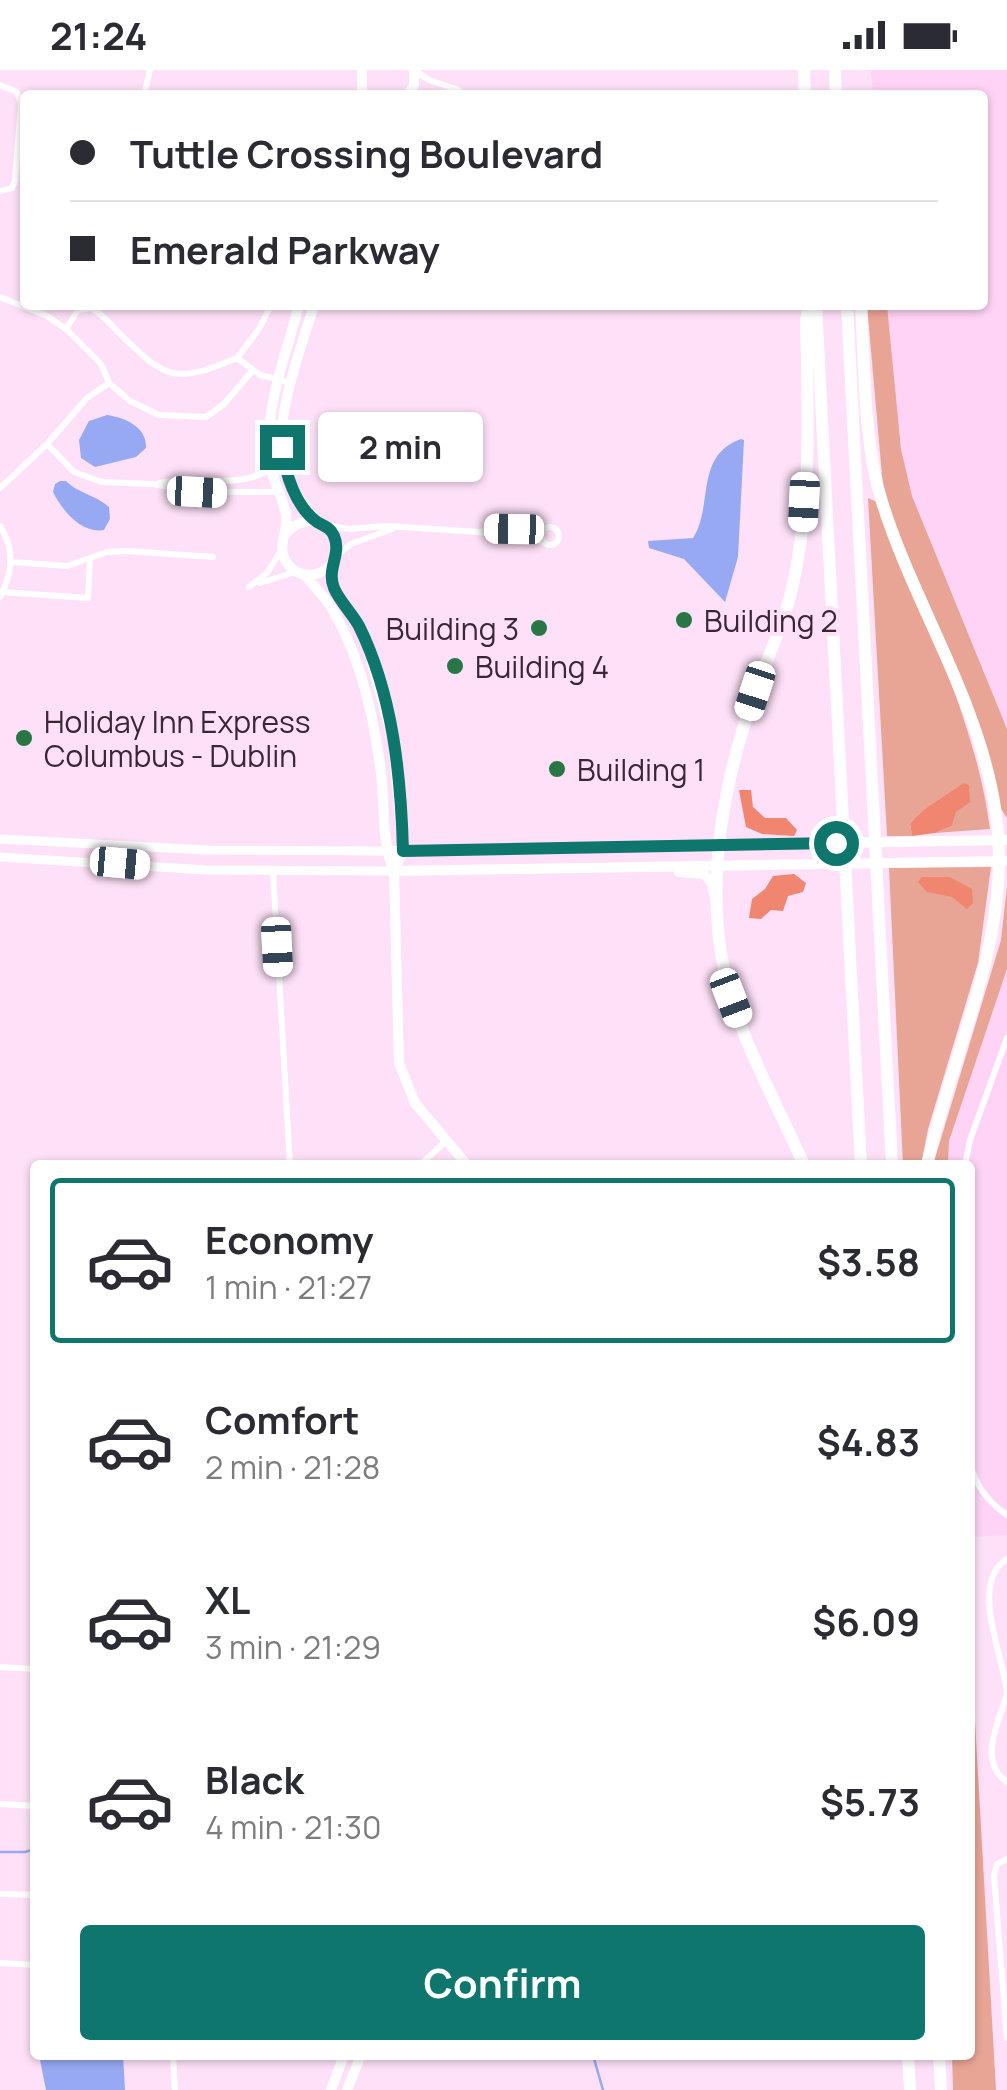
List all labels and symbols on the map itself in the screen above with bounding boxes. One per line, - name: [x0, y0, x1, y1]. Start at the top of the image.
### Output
- callout: 2 min: [317, 412, 482, 482]
- route end: [260, 425, 305, 470]
- car: [787, 471, 821, 533]
- car: [166, 475, 228, 509]
- car: [484, 513, 544, 545]
- place label: Building 2: [704, 600, 838, 641]
- place label: Building 3: [386, 608, 519, 649]
- marker: Building 2: [673, 609, 695, 631]
- marker: Building 3: [528, 617, 550, 639]
- place label: Building 4: [475, 646, 609, 687]
- marker: Building 4: [444, 655, 466, 677]
- car: [731, 658, 779, 724]
- place label: Holiday Inn Express Columbus - Dublin: [44, 701, 311, 776]
- marker: Holiday Inn Express Columbus - Dublin: [13, 727, 35, 749]
- place label: Building 1: [577, 749, 705, 790]
- marker: Building 1: [546, 758, 568, 780]
- route start: [814, 821, 859, 866]
- car: [89, 845, 151, 881]
- car: [260, 916, 294, 978]
- car: [706, 965, 756, 1031]

